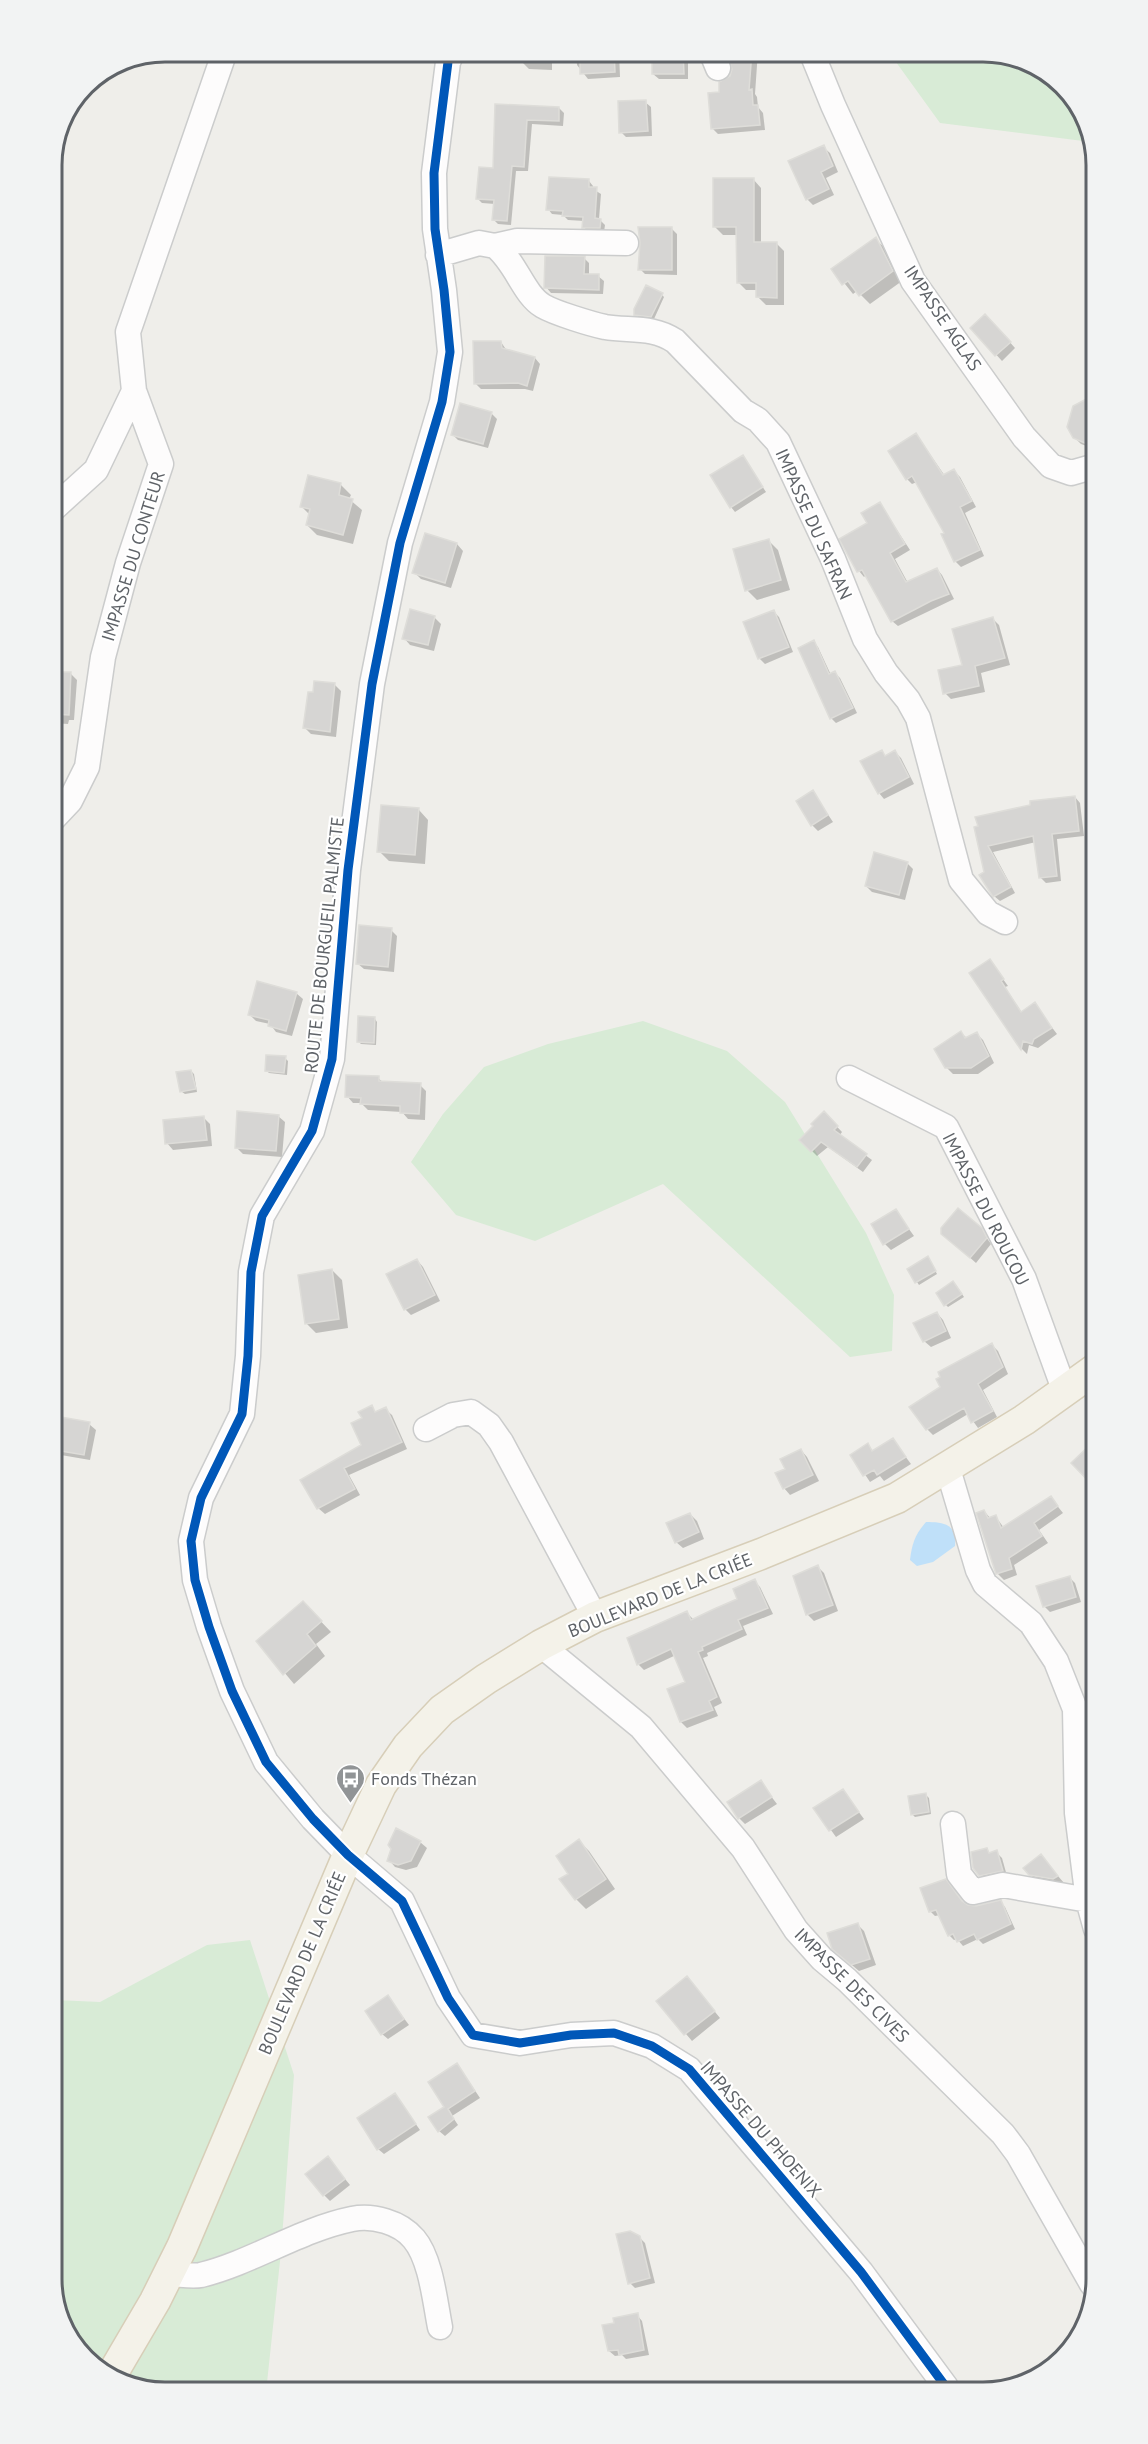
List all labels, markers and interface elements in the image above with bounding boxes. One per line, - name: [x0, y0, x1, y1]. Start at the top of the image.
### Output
- street label: IMPASSE AGLAS: [899, 261, 987, 375]
- street label: IMPASSE DU SAFRAN: [770, 445, 858, 603]
- street label: IMPASSE DU CONTEUR: [96, 468, 170, 644]
- street label: ROUTE DE BOURGUEIL PALMISTE: [299, 816, 349, 1074]
- street label: IMPASSE DU ROUCOU: [937, 1129, 1035, 1289]
- street label: BOULEVARD DE LA CRIÉE: [565, 1548, 755, 1642]
- bus stop icon: Fonds Thézan: [334, 1762, 366, 1804]
- place label: Fonds Thézan: [371, 1767, 477, 1790]
- street label: BOULEVARD DE LA CRIÉE: [253, 1868, 351, 2058]
- street label: IMPASSE DES CIVES: [790, 1923, 914, 2047]
- street label: IMPASSE DU PHOENIX: [695, 2056, 827, 2202]

